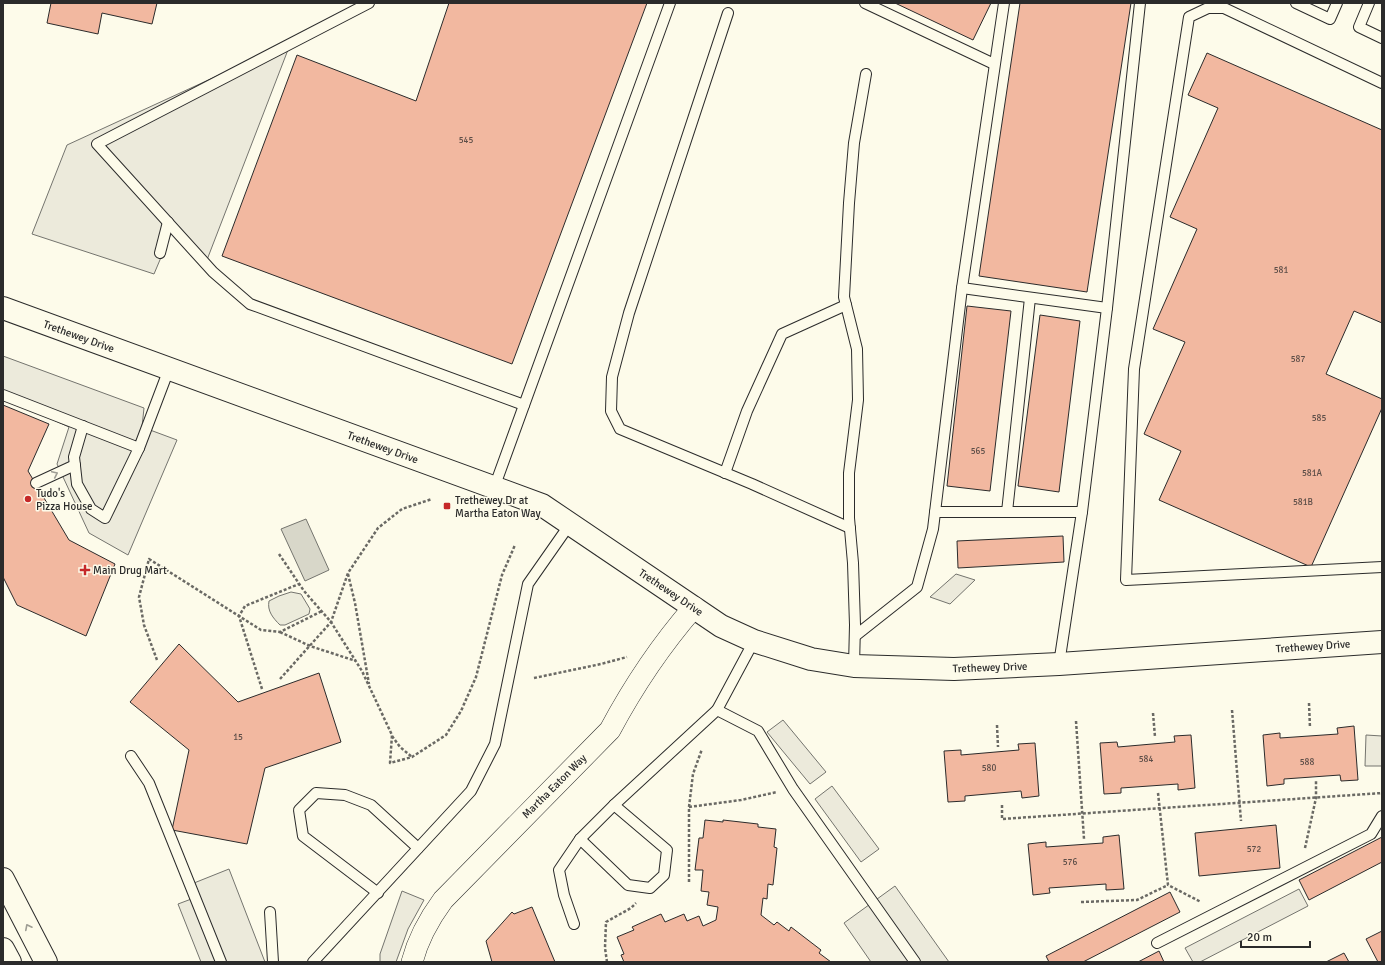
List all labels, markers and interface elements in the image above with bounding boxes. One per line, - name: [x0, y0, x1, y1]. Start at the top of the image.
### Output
- house number: 545: [459, 135, 473, 146]
- house number: 581: [1274, 265, 1288, 276]
- street label: Trethewey Drive: [41, 318, 116, 355]
- house number: 587: [1291, 354, 1305, 365]
- house number: 585: [1312, 413, 1326, 424]
- street label: Trethewey Drive: [345, 429, 420, 466]
- house number: 565: [971, 446, 985, 457]
- house number: 581A: [1302, 468, 1323, 479]
- one-way arrow: [51, 471, 59, 479]
- place label: Tudo's Pizza House: [36, 487, 93, 513]
- marker: Tudo's Pizza House: [23, 494, 33, 504]
- place label: Trethewey Dr at Martha Eaton Way: [455, 494, 541, 520]
- house number: 581B: [1293, 497, 1313, 508]
- marker: Trethewey Dr at Martha Eaton Way: [442, 501, 452, 511]
- place label: Main Drug Mart: [93, 564, 167, 577]
- marker: Main Drug Mart: [80, 565, 90, 575]
- street label: Trethewey Drive: [636, 566, 705, 619]
- street label: Trethewey Drive: [1275, 637, 1351, 656]
- street label: Trethewey Drive: [952, 660, 1028, 675]
- house number: 15: [233, 732, 243, 743]
- street label: Martha Eaton Way: [519, 751, 590, 821]
- house number: 584: [1139, 754, 1153, 765]
- house number: 588: [1300, 757, 1314, 768]
- house number: 580: [982, 763, 996, 774]
- house number: 572: [1247, 844, 1261, 855]
- house number: 576: [1063, 857, 1077, 868]
- scale bar: [1241, 923, 1310, 949]
- one-way arrow: [26, 924, 33, 932]
- text: 20 m: [1247, 930, 1272, 945]

